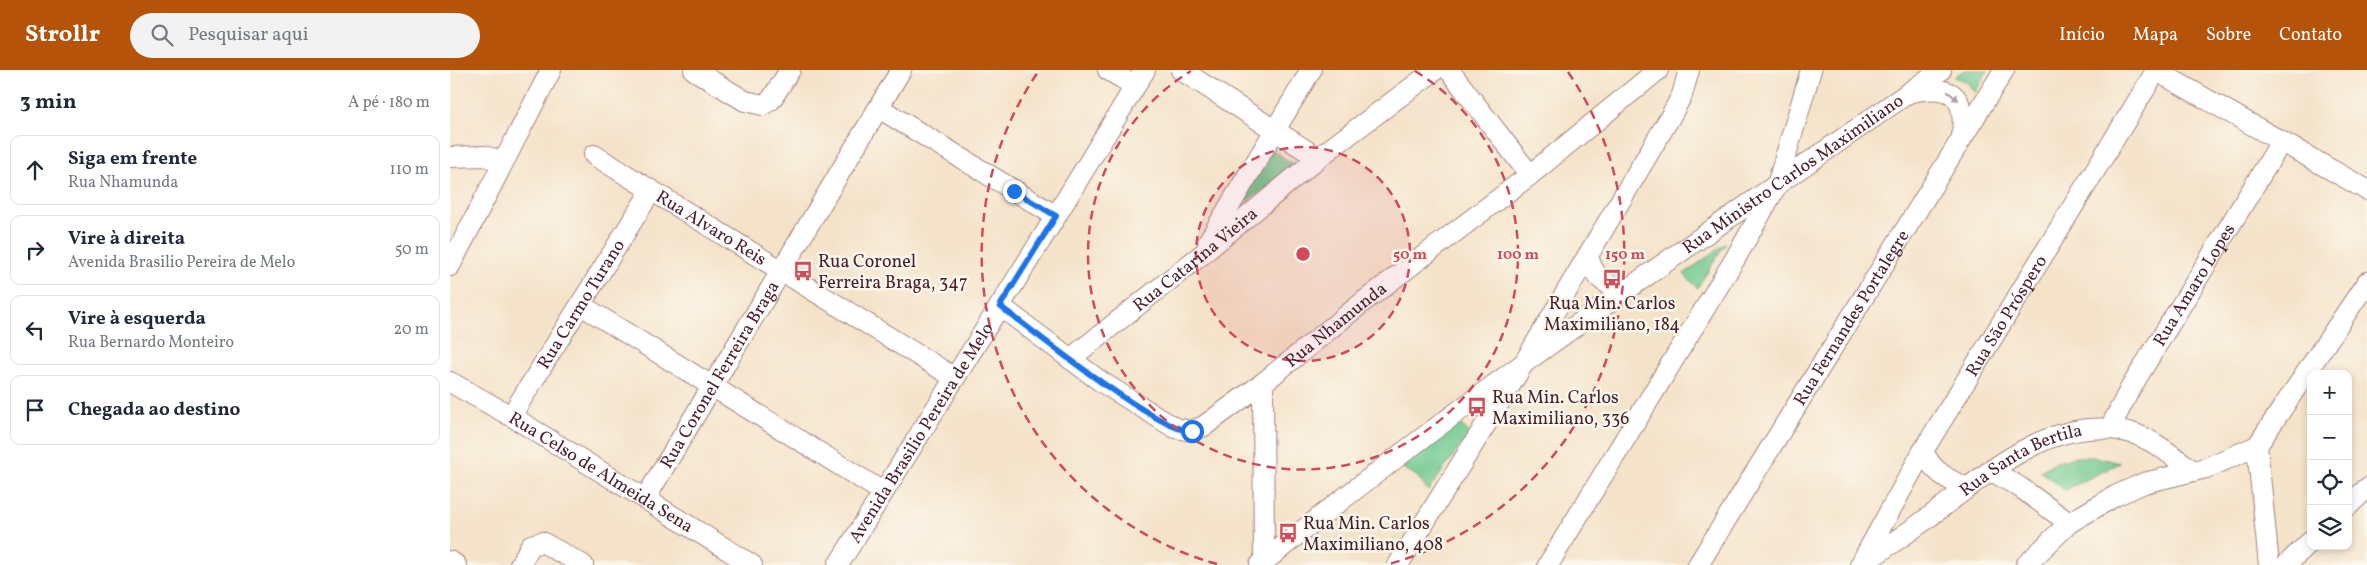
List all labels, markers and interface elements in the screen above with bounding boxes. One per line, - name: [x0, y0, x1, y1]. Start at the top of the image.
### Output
- search box: [130, 13, 480, 58]
- text: Strollr: [25, 18, 100, 52]
- icon: search: [148, 21, 176, 49]
- text: Pesquisar aqui: [188, 22, 308, 48]
- text: Início: [2059, 23, 2105, 48]
- text: Mapa: [2133, 23, 2178, 48]
- text: Sobre: [2206, 23, 2251, 48]
- text: Contato: [2279, 23, 2342, 48]
- text: 3 min: [20, 88, 76, 117]
- street label: Rua Ministro Carlos Maximiliano: [1678, 89, 1909, 261]
- one-way arrow: [1946, 90, 1959, 101]
- text: A pé · 180 m: [348, 92, 430, 114]
- text: Siga em frente: [68, 146, 197, 172]
- icon: ahead: [21, 156, 49, 184]
- text: 110 m: [390, 159, 429, 181]
- text: Rua Nhamunda: [68, 172, 178, 194]
- route end: [1003, 180, 1026, 203]
- street label: Rua Alvaro Reis: [650, 185, 771, 273]
- street label: Rua Catarina Vieira: [1128, 202, 1264, 318]
- street label: Rua Amaro Lopes: [2148, 219, 2242, 352]
- text: Vire à direita: [68, 226, 185, 252]
- street label: Rua Fernandes Portalegre: [1788, 226, 1916, 411]
- street label: Rua Carmo Turano: [532, 235, 632, 374]
- icon: right: [21, 236, 49, 264]
- text: 50 m: [395, 239, 429, 261]
- centre of rings: [1294, 245, 1312, 263]
- text: 50 m: [1393, 245, 1427, 266]
- text: 100 m: [1497, 245, 1540, 266]
- text: 150 m: [1605, 245, 1645, 266]
- place label: Rua Coronel Ferreira Braga, 347: [818, 250, 968, 296]
- street label: Rua São Próspero: [1960, 251, 2054, 382]
- text: Avenida Brasilio Pereira de Melo: [68, 252, 295, 274]
- bus stop icon: Rua Coronel Ferreira Braga, 347: [792, 260, 814, 282]
- bus stop icon: Rua Min. Carlos Maximiliano, 184: [1601, 268, 1623, 290]
- street label: Rua Coronel Ferreira Braga: [655, 277, 786, 474]
- street label: Rua Nhamunda: [1280, 277, 1393, 374]
- place label: Rua Min. Carlos Maximiliano, 184: [1544, 292, 1680, 338]
- text: Vire à esquerda: [68, 306, 206, 332]
- icon: left: [21, 316, 49, 344]
- street label: Avenida Brasilio Pereira de Melo: [844, 318, 1000, 549]
- text: 20 m: [394, 319, 429, 341]
- text: Rua Bernardo Monteiro: [68, 332, 234, 354]
- map controls: [2307, 370, 2352, 550]
- button: +: [2307, 370, 2352, 415]
- place label: Rua Min. Carlos Maximiliano, 336: [1492, 386, 1629, 432]
- icon: arrive: [21, 396, 49, 424]
- bus stop icon: Rua Min. Carlos Maximiliano, 336: [1466, 396, 1488, 418]
- text: Chegada ao destino: [68, 397, 240, 423]
- street label: Rua Celso de Almeida Sena: [503, 406, 698, 540]
- button: −: [2307, 415, 2352, 460]
- street label: Rua Santa Bertila: [1955, 419, 2084, 503]
- route start: [1181, 420, 1204, 443]
- button: locate: [2307, 460, 2352, 505]
- button: layers: [2307, 505, 2352, 550]
- place label: Rua Min. Carlos Maximiliano, 408: [1303, 512, 1443, 558]
- bus stop icon: Rua Min. Carlos Maximiliano, 408: [1277, 522, 1299, 544]

